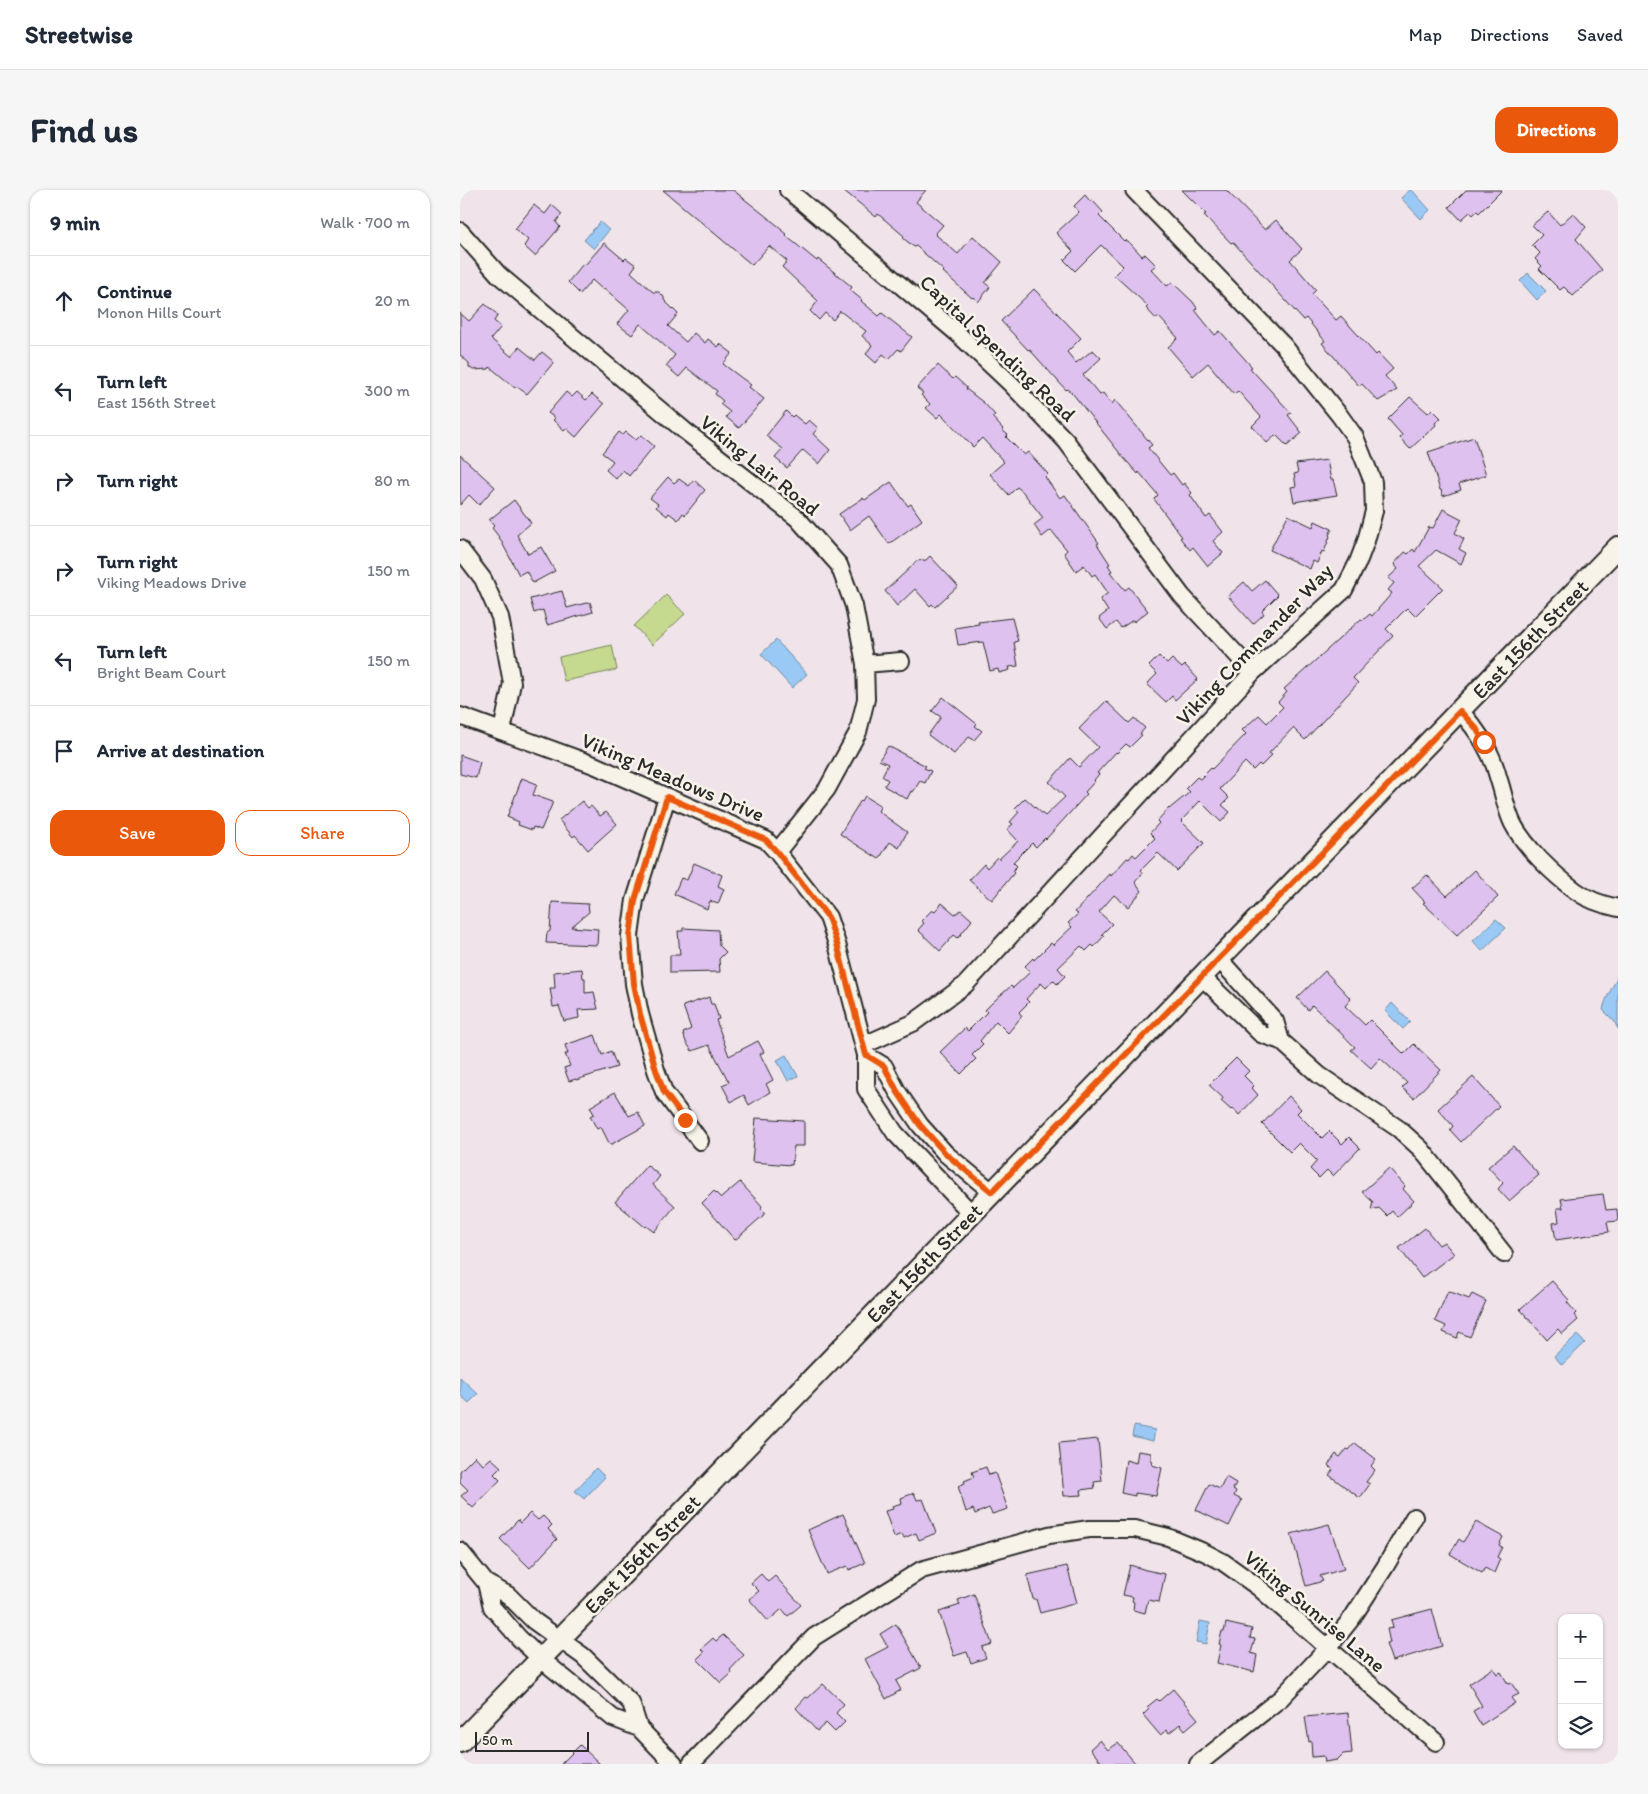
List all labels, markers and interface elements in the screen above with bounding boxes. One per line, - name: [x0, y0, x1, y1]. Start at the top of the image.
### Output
- text: Streetwise: [25, 20, 133, 49]
- text: Map: [1409, 24, 1442, 46]
- text: Directions: [1470, 24, 1549, 46]
- text: Saved: [1577, 24, 1623, 46]
- button: Directions: [1495, 107, 1618, 153]
- text: Find us: [30, 109, 138, 151]
- text: 9 min: [50, 210, 100, 235]
- text: Walk · 700 m: [320, 213, 410, 232]
- street label: Capital Spending Road: [915, 269, 1082, 427]
- text: Continue: [97, 280, 172, 303]
- icon: ahead: [50, 287, 78, 315]
- text: 20 m: [375, 291, 410, 310]
- text: Monon Hills Court: [97, 303, 222, 322]
- text: Turn left: [97, 370, 167, 393]
- icon: left: [50, 377, 78, 405]
- text: 300 m: [365, 381, 410, 400]
- text: East 156th Street: [97, 393, 216, 412]
- street label: Viking Lair Road: [695, 409, 825, 521]
- icon: right: [50, 467, 78, 495]
- text: Turn right: [97, 469, 178, 492]
- text: 80 m: [374, 471, 410, 490]
- text: Turn right: [97, 550, 178, 573]
- icon: right: [50, 557, 78, 585]
- street label: Viking Commander Way: [1170, 558, 1338, 730]
- text: 150 m: [367, 561, 410, 580]
- text: Viking Meadows Drive: [97, 573, 247, 592]
- street label: East 156th Street: [1467, 574, 1593, 704]
- text: Turn left: [97, 640, 167, 663]
- icon: left: [50, 647, 78, 675]
- text: 150 m: [367, 651, 410, 670]
- text: Bright Beam Court: [97, 663, 226, 682]
- street label: Viking Meadows Drive: [578, 727, 768, 827]
- route start: [1473, 731, 1496, 754]
- icon: arrive: [50, 737, 78, 765]
- text: Arrive at destination: [97, 739, 264, 762]
- button: Save: [50, 810, 225, 856]
- button: Share: [235, 810, 410, 856]
- route end: [674, 1109, 697, 1132]
- street label: East 156th Street: [861, 1198, 987, 1328]
- street label: East 156th Street: [579, 1489, 705, 1619]
- street label: Viking Sunrise Lane: [1239, 1545, 1391, 1677]
- map controls: [1558, 1614, 1603, 1749]
- button: +: [1558, 1614, 1603, 1659]
- button: −: [1558, 1659, 1603, 1704]
- button: layers: [1558, 1704, 1603, 1749]
- scale bar: [475, 1729, 589, 1752]
- text: 50 m: [482, 1732, 513, 1749]

